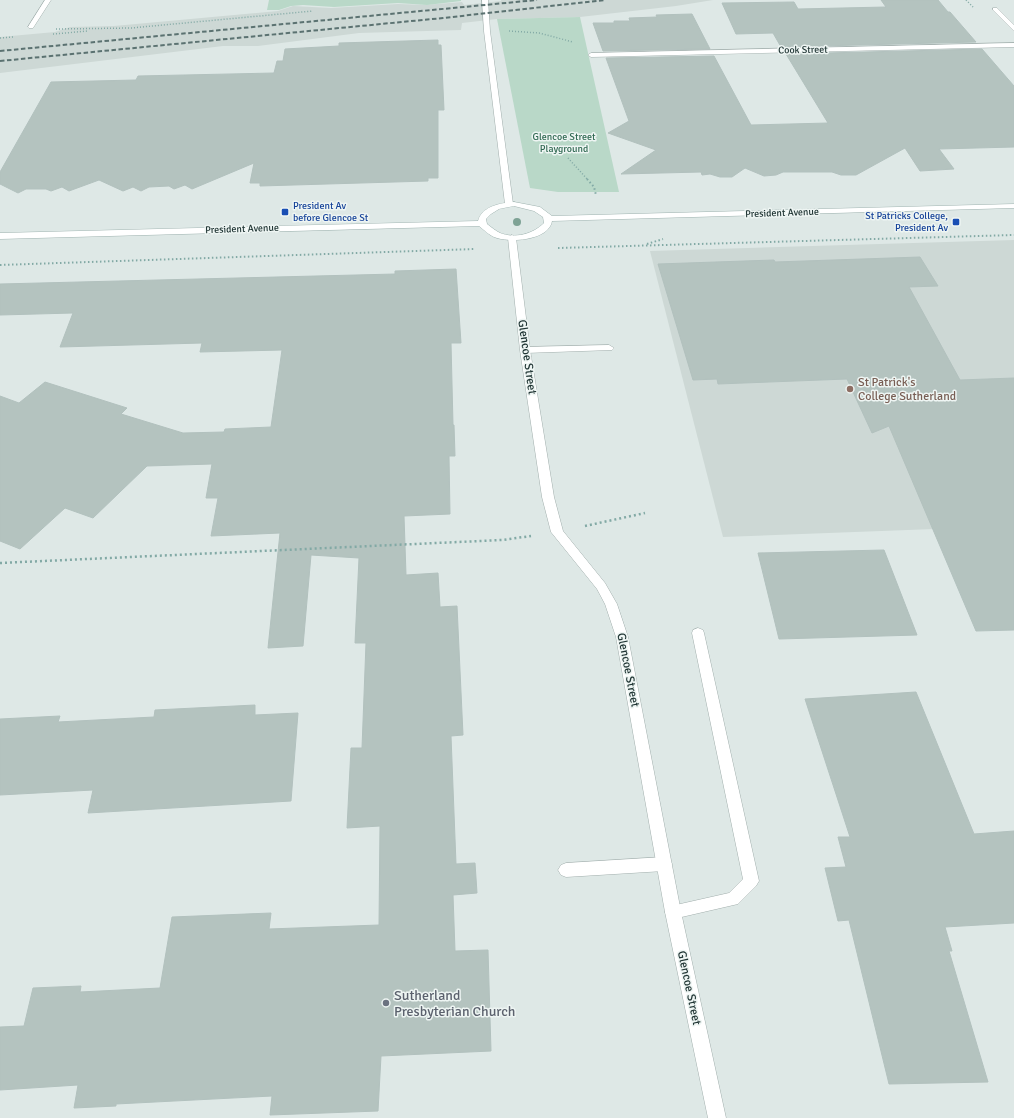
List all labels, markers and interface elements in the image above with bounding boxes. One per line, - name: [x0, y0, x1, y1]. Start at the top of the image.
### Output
- street label: Cook Street: [778, 44, 828, 56]
- park label: Glencoe Street Playground: [533, 131, 596, 155]
- place label: President Av before Glencoe St: [293, 200, 369, 224]
- street label: President Avenue: [745, 206, 819, 220]
- marker: President Av before Glencoe St: [280, 207, 290, 217]
- place label: St Patricks College, President Av: [865, 210, 948, 234]
- marker: St Patricks College, President Av: [951, 217, 961, 227]
- street label: President Avenue: [205, 222, 279, 236]
- street label: Glencoe Street: [514, 319, 540, 395]
- place label: St Patrick's College Sutherland: [858, 375, 956, 404]
- marker: St Patrick's College Sutherland: [845, 384, 855, 394]
- street label: Glencoe Street: [613, 632, 643, 708]
- street label: Glencoe Street: [674, 950, 704, 1026]
- place label: Sutherland Presbyterian Church: [394, 987, 515, 1020]
- marker: Sutherland Presbyterian Church: [381, 998, 391, 1008]

